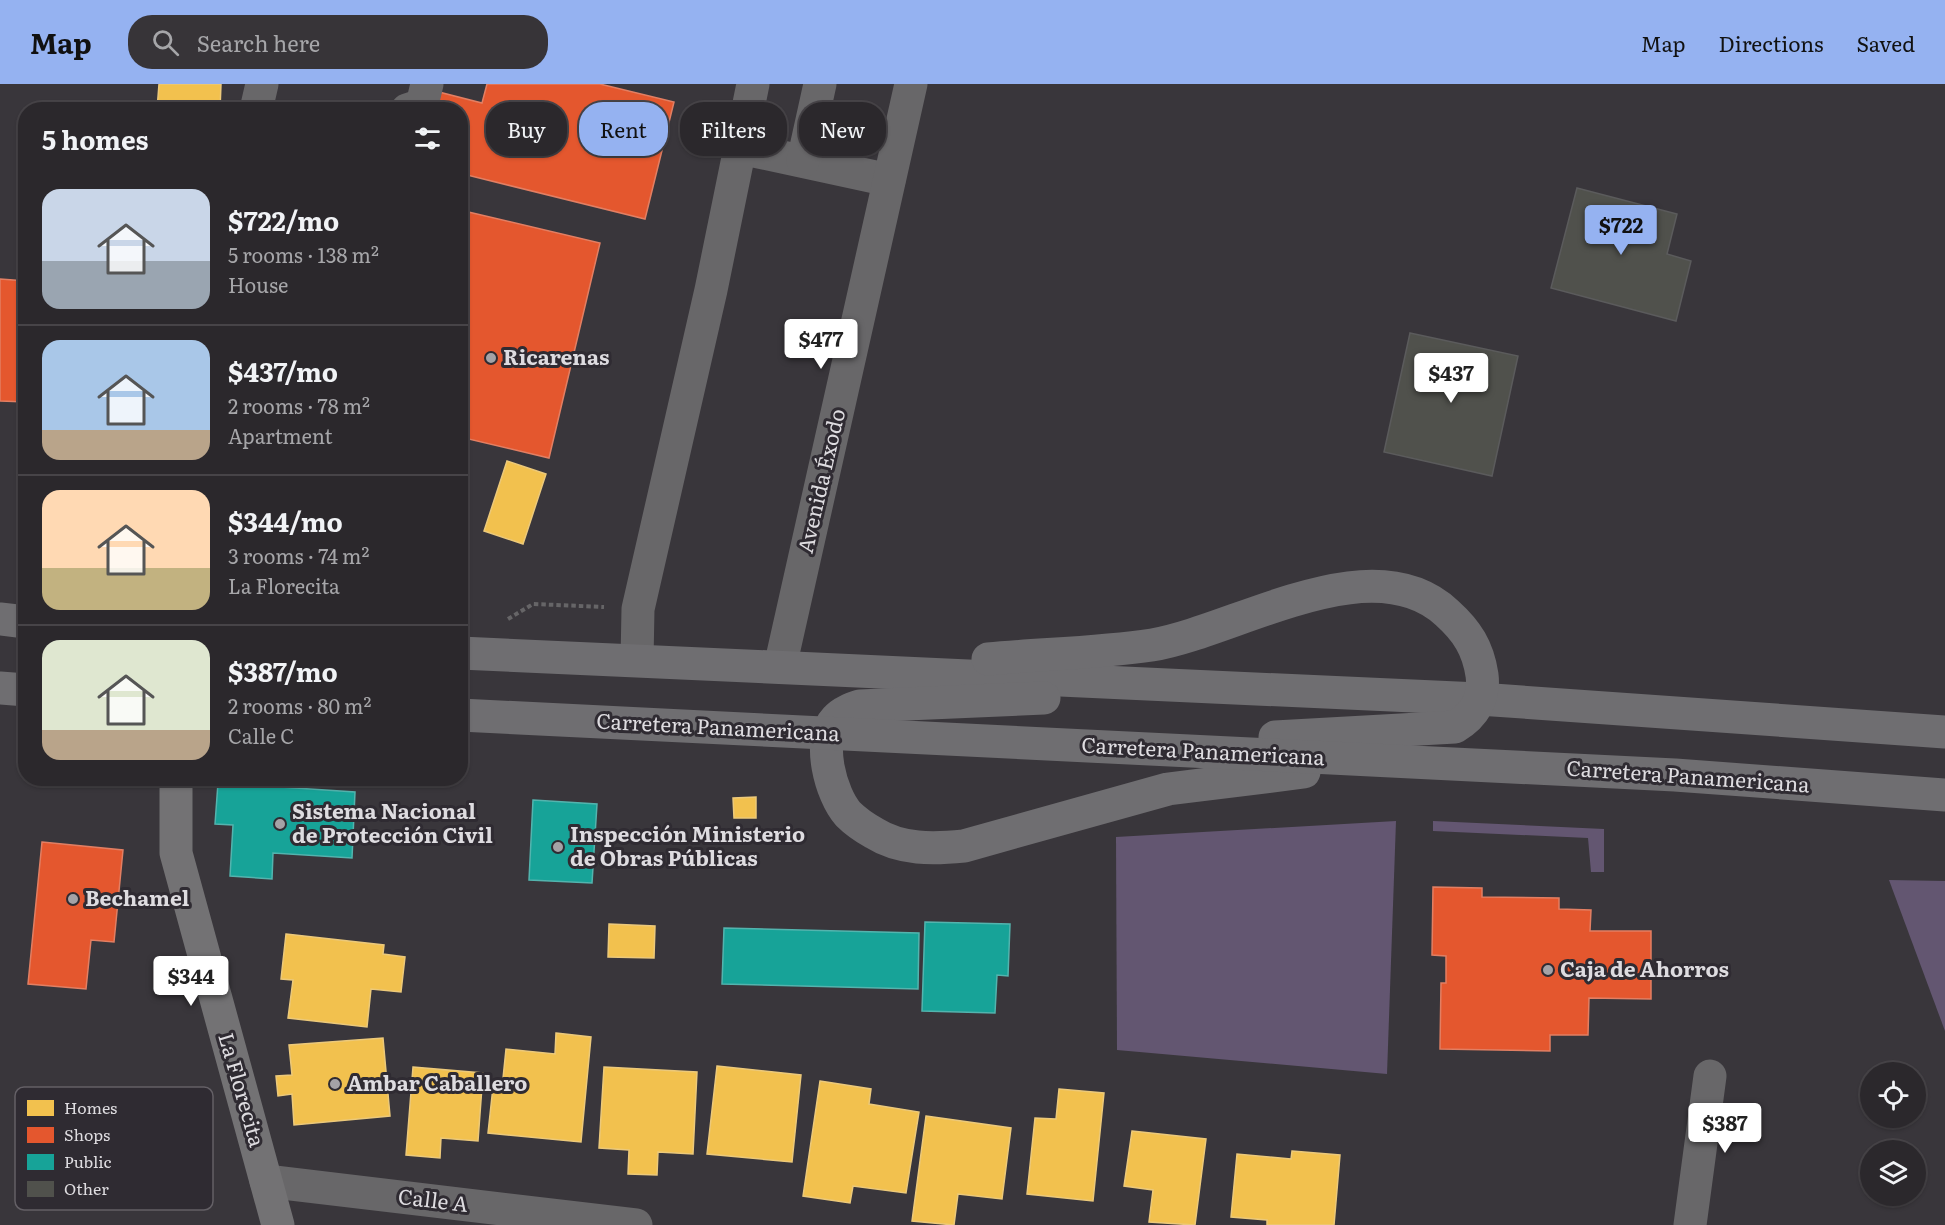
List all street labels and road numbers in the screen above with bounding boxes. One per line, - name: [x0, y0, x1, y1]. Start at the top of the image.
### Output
- street label: Avenida Éxodo: [788, 405, 851, 556]
- street label: Carretera Panamericana: [596, 704, 841, 747]
- street label: Carretera Panamericana: [1081, 728, 1326, 771]
- street label: Carretera Panamericana: [1565, 751, 1812, 799]
- street label: La Florecita: [212, 1029, 275, 1151]
- street label: Calle A: [397, 1179, 471, 1218]

